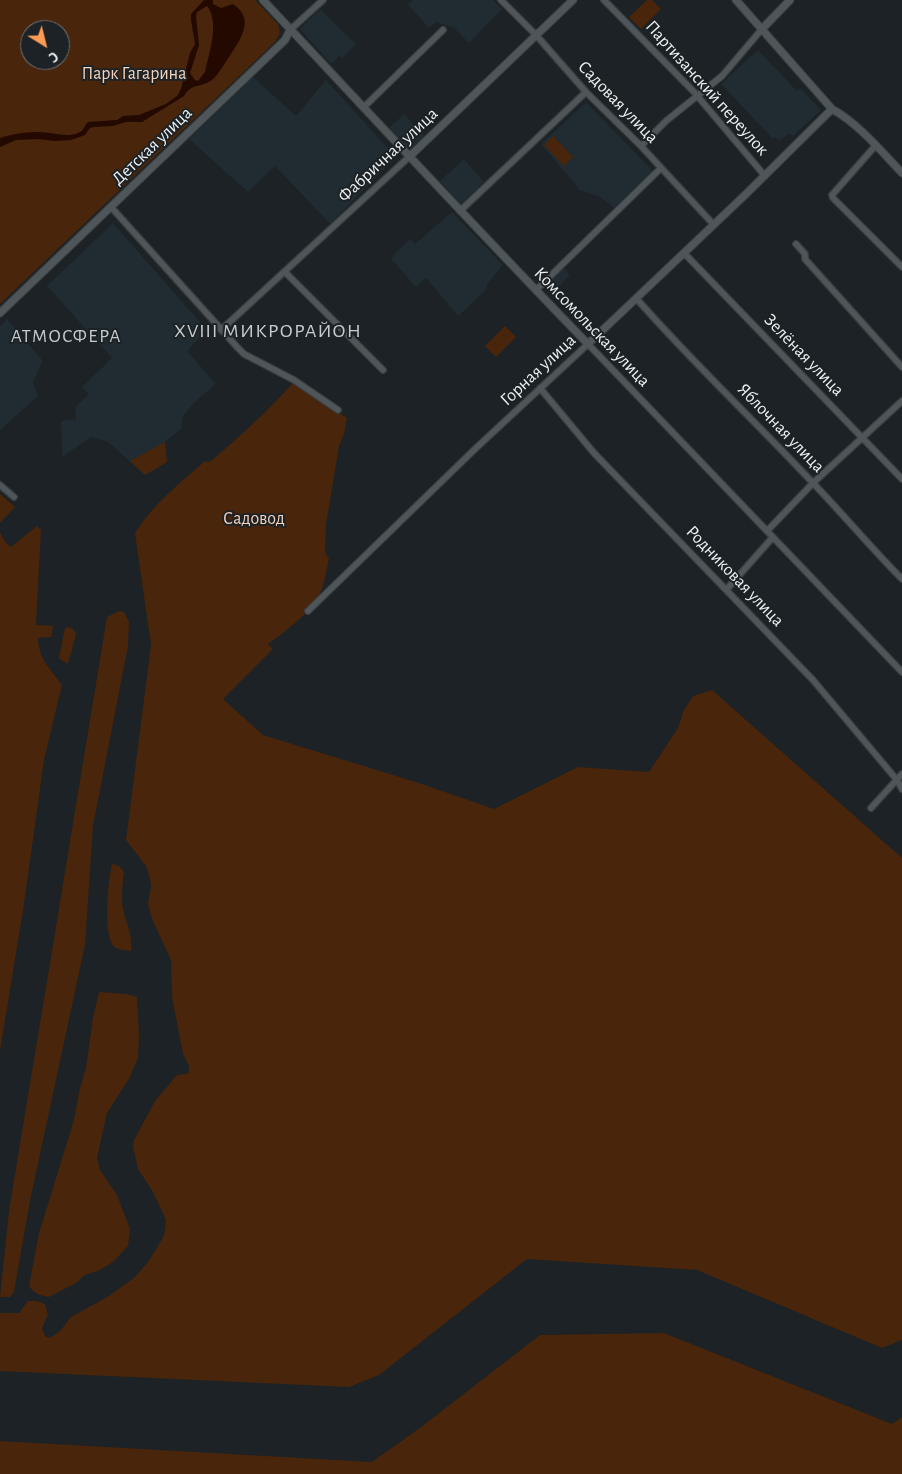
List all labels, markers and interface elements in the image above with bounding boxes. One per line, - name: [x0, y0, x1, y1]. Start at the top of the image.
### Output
- street label: Партизанский переулок: [641, 16, 773, 160]
- north arrow: [20, 20, 70, 70]
- text: С: [46, 48, 60, 64]
- street label: Садовая улица: [573, 56, 663, 148]
- park label: Парк Гагарина: [82, 63, 186, 85]
- street label: Детская улица: [107, 102, 197, 190]
- street label: Фабричная улица: [333, 103, 443, 207]
- street label: Комсомольская улица: [529, 263, 655, 391]
- street label: Зелёная улица: [759, 309, 849, 401]
- district label: XVIII МИКРОРАЙОН: [172, 319, 364, 343]
- district label: АТМОСФЕРА: [10, 325, 122, 347]
- street label: Горная улица: [496, 330, 580, 410]
- street label: Яблочная улица: [733, 379, 829, 477]
- park label: Садовод: [223, 508, 285, 530]
- street label: Родниковая улица: [681, 521, 789, 631]

